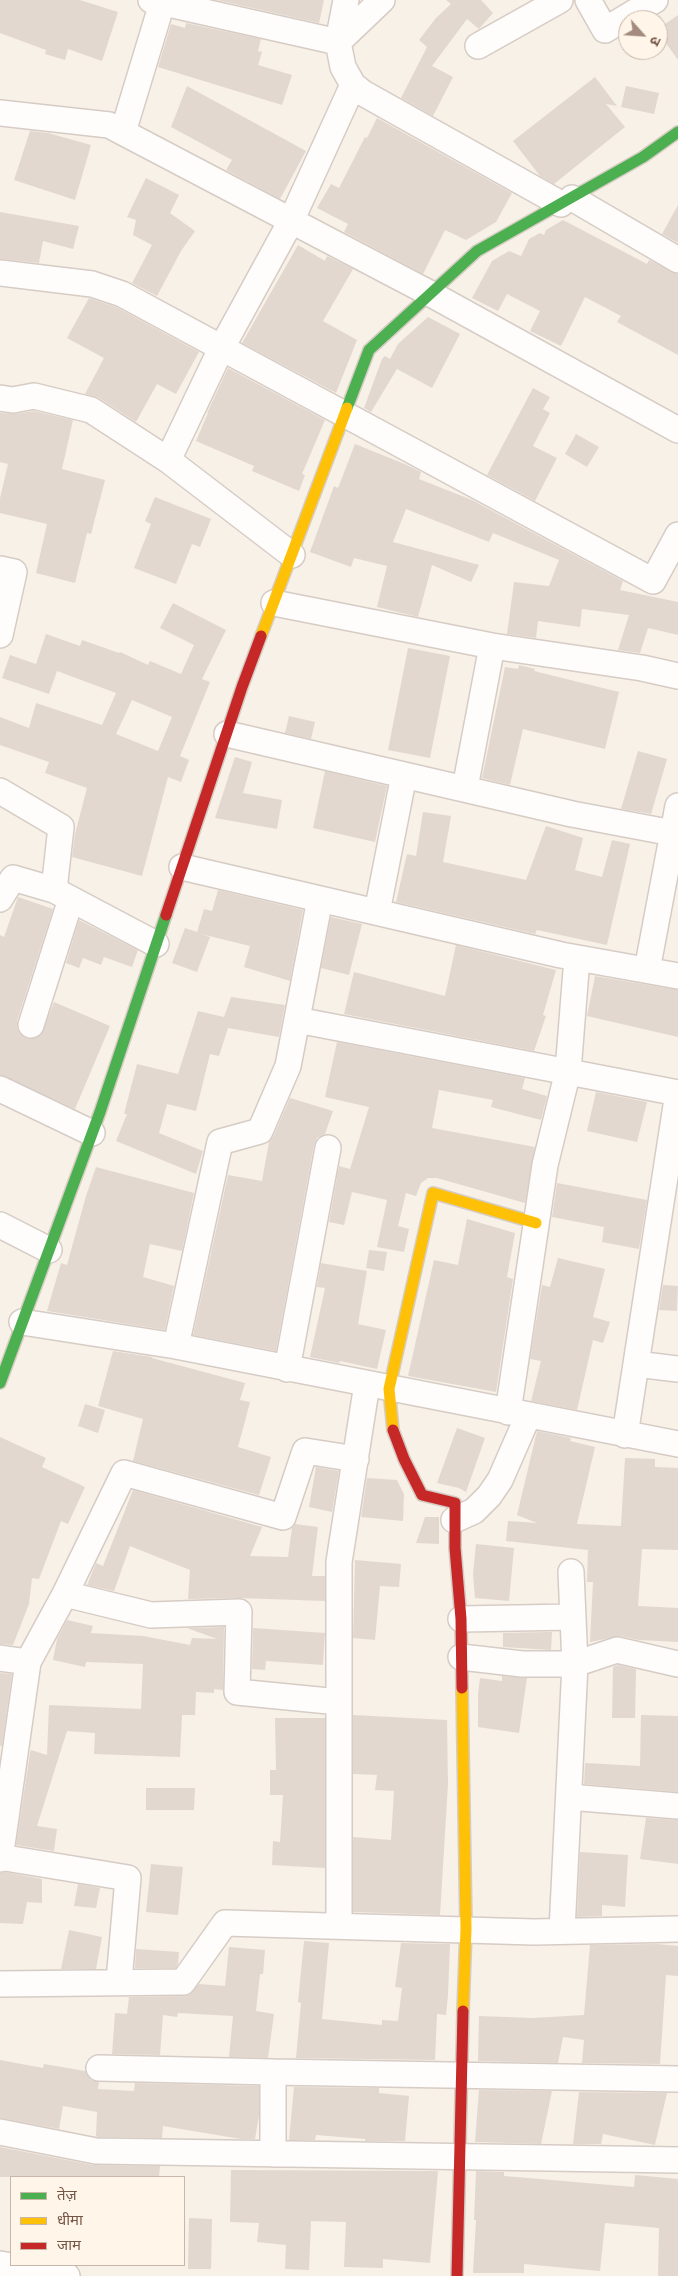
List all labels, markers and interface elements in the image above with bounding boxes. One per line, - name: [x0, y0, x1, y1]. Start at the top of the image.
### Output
- north arrow: [618, 10, 668, 60]
- text: उ: [647, 34, 665, 48]
- legend: [10, 2176, 185, 2266]
- text: तेज़: [57, 2186, 77, 2204]
- text: धीमा: [57, 2211, 83, 2229]
- text: जाम: [57, 2236, 81, 2254]

